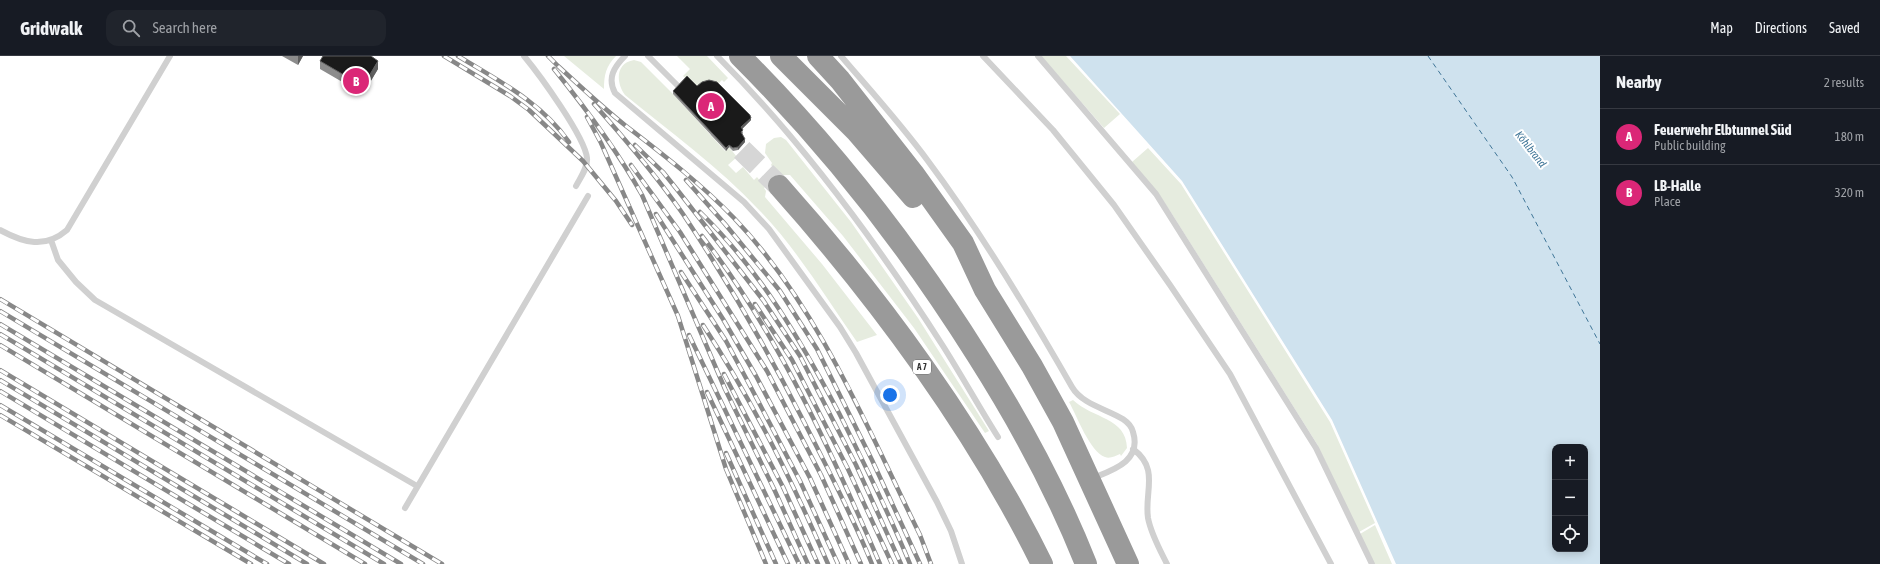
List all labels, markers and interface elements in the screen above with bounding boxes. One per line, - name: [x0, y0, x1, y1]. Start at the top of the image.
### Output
- search box: [106, 10, 386, 46]
- text: Gridwalk: [20, 17, 82, 39]
- icon: search: [120, 17, 142, 39]
- text: Search here: [152, 19, 217, 36]
- text: Map: [1710, 20, 1733, 36]
- text: Directions: [1755, 20, 1807, 36]
- text: Saved: [1829, 20, 1860, 36]
- pin: B: [343, 66, 369, 96]
- text: Nearby: [1616, 72, 1662, 92]
- text: 2 results: [1824, 75, 1864, 90]
- pin: A: [698, 91, 724, 121]
- text: Feuerwehr Elbtunnel Süd: [1654, 121, 1792, 138]
- water label: Köhlbrand: [1513, 129, 1549, 169]
- text: A: [1626, 129, 1632, 144]
- text: 180 m: [1835, 129, 1864, 144]
- text: Public building: [1654, 138, 1726, 153]
- text: LB-Halle: [1654, 177, 1701, 194]
- text: B: [1626, 185, 1632, 200]
- text: 320 m: [1835, 185, 1864, 200]
- text: Place: [1654, 194, 1681, 209]
- road number: A 7: [913, 360, 931, 374]
- your location: [880, 385, 900, 405]
- map controls: [1552, 444, 1588, 552]
- button: +: [1552, 444, 1588, 480]
- button: −: [1552, 480, 1588, 516]
- button: locate: [1552, 516, 1588, 552]

